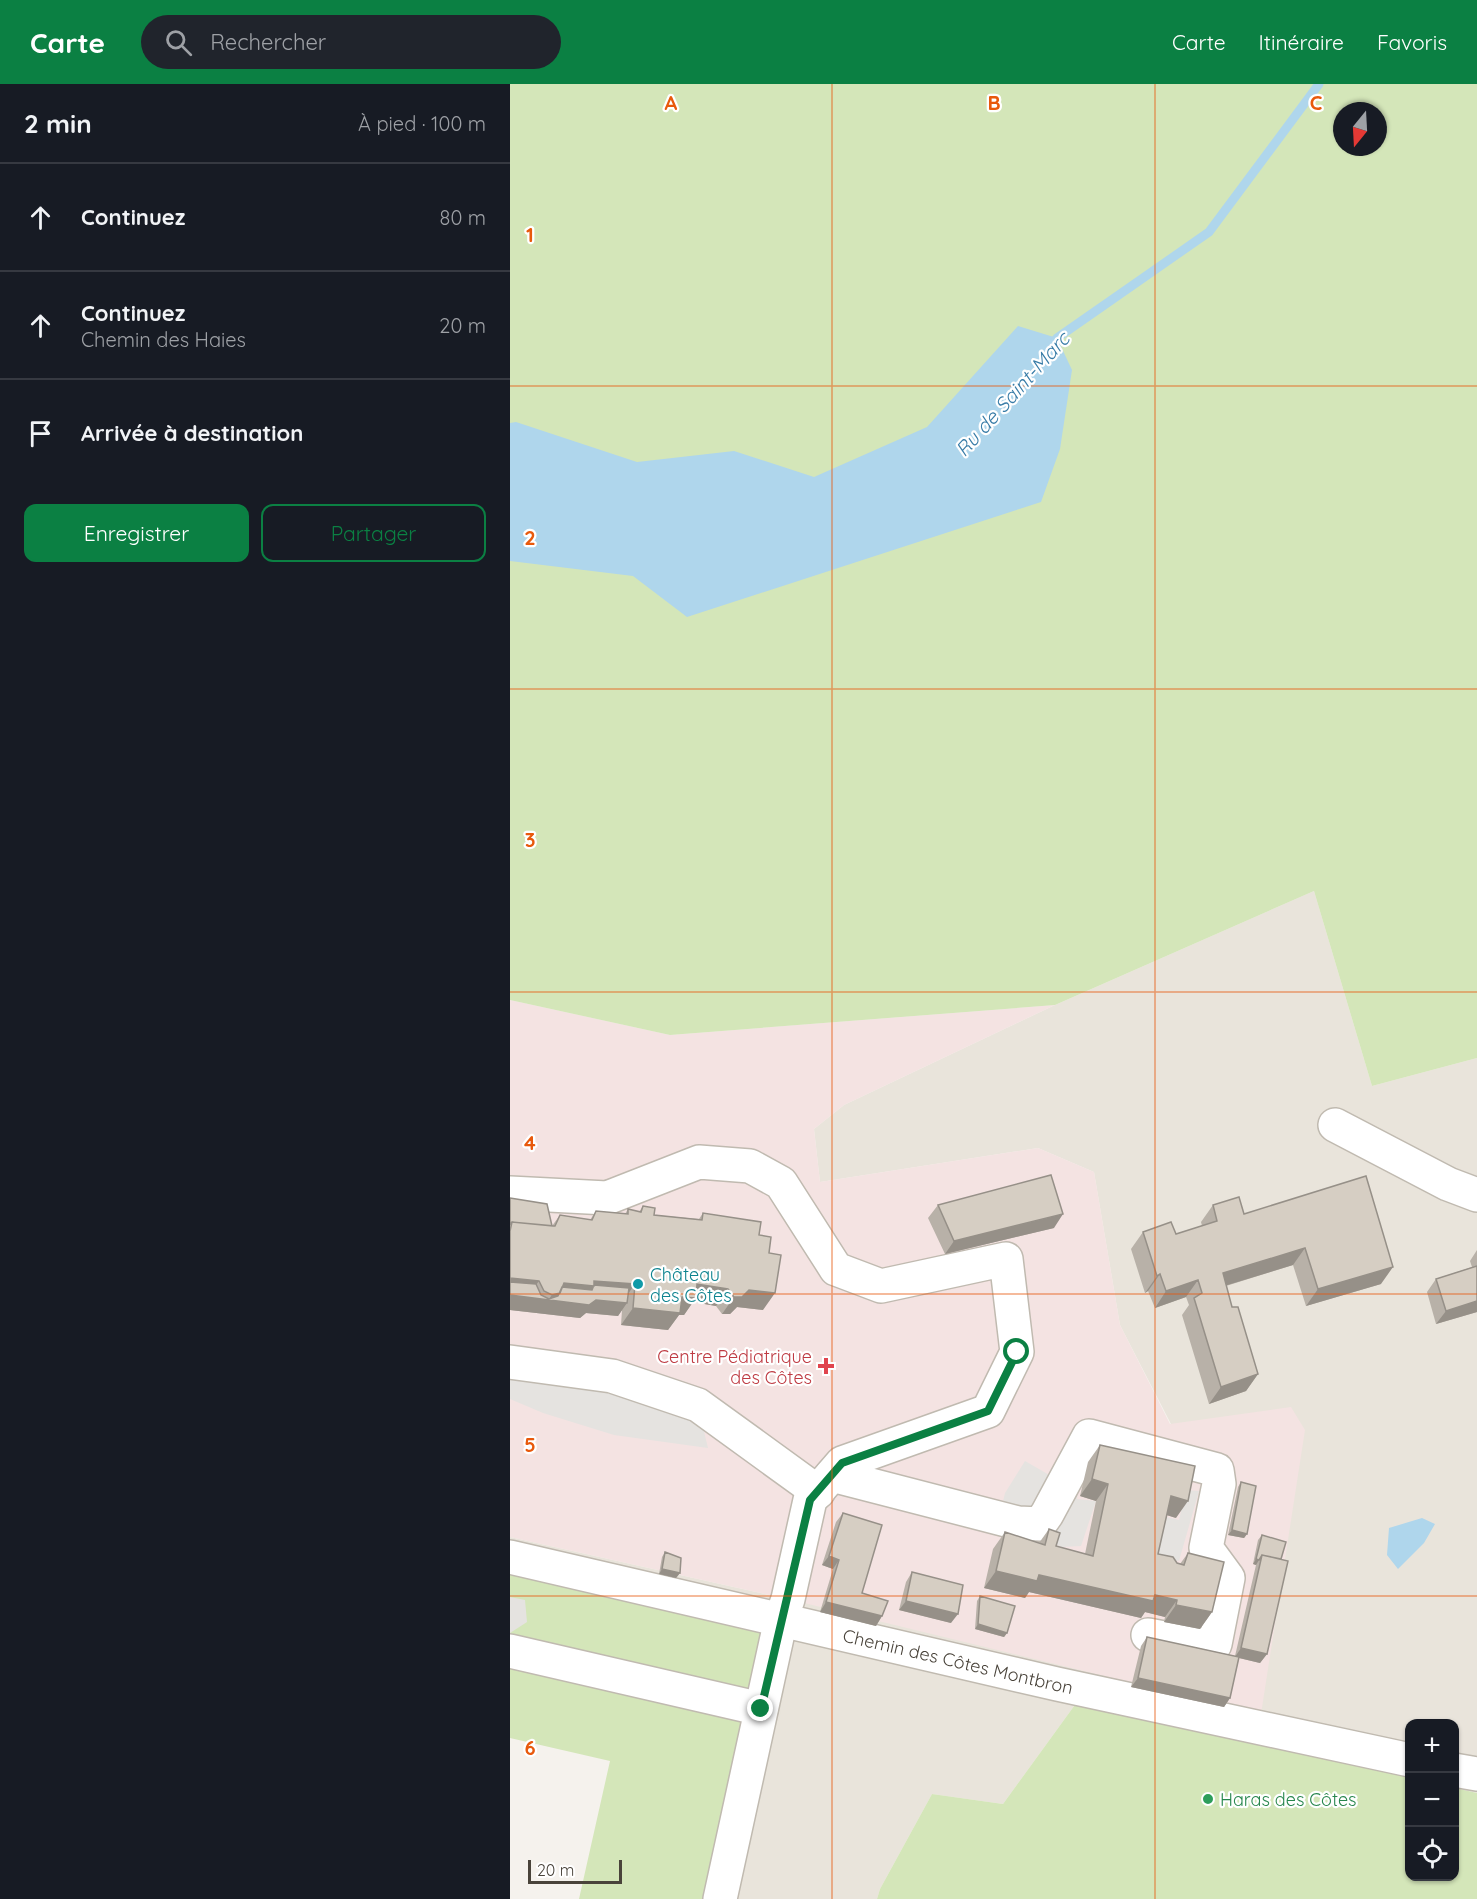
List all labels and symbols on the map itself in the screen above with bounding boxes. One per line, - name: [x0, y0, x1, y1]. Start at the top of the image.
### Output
- text: A: [665, 90, 678, 115]
- text: B: [987, 90, 1001, 115]
- text: C: [1310, 90, 1323, 115]
- north arrow: [1333, 102, 1387, 156]
- text: 1: [526, 222, 534, 247]
- water label: Ru de Saint-Marc: [950, 325, 1076, 461]
- text: 2: [524, 525, 536, 550]
- text: 3: [525, 827, 535, 852]
- text: 4: [524, 1130, 536, 1155]
- place label: Château des Côtes: [650, 1263, 732, 1307]
- marker: Château des Côtes: [631, 1277, 645, 1291]
- route start: [1003, 1338, 1029, 1364]
- place label: Centre Pédiatrique des Côtes: [657, 1345, 812, 1389]
- marker: Centre Pédiatrique des Côtes: [817, 1357, 835, 1375]
- text: 5: [524, 1432, 536, 1457]
- street label: Chemin des Côtes Montbron: [841, 1623, 1075, 1699]
- route end: [747, 1695, 773, 1721]
- text: 6: [524, 1735, 536, 1760]
- place label: Haras des Côtes: [1220, 1788, 1357, 1811]
- marker: Haras des Côtes: [1201, 1792, 1215, 1806]
- scale bar: [528, 1857, 622, 1884]

